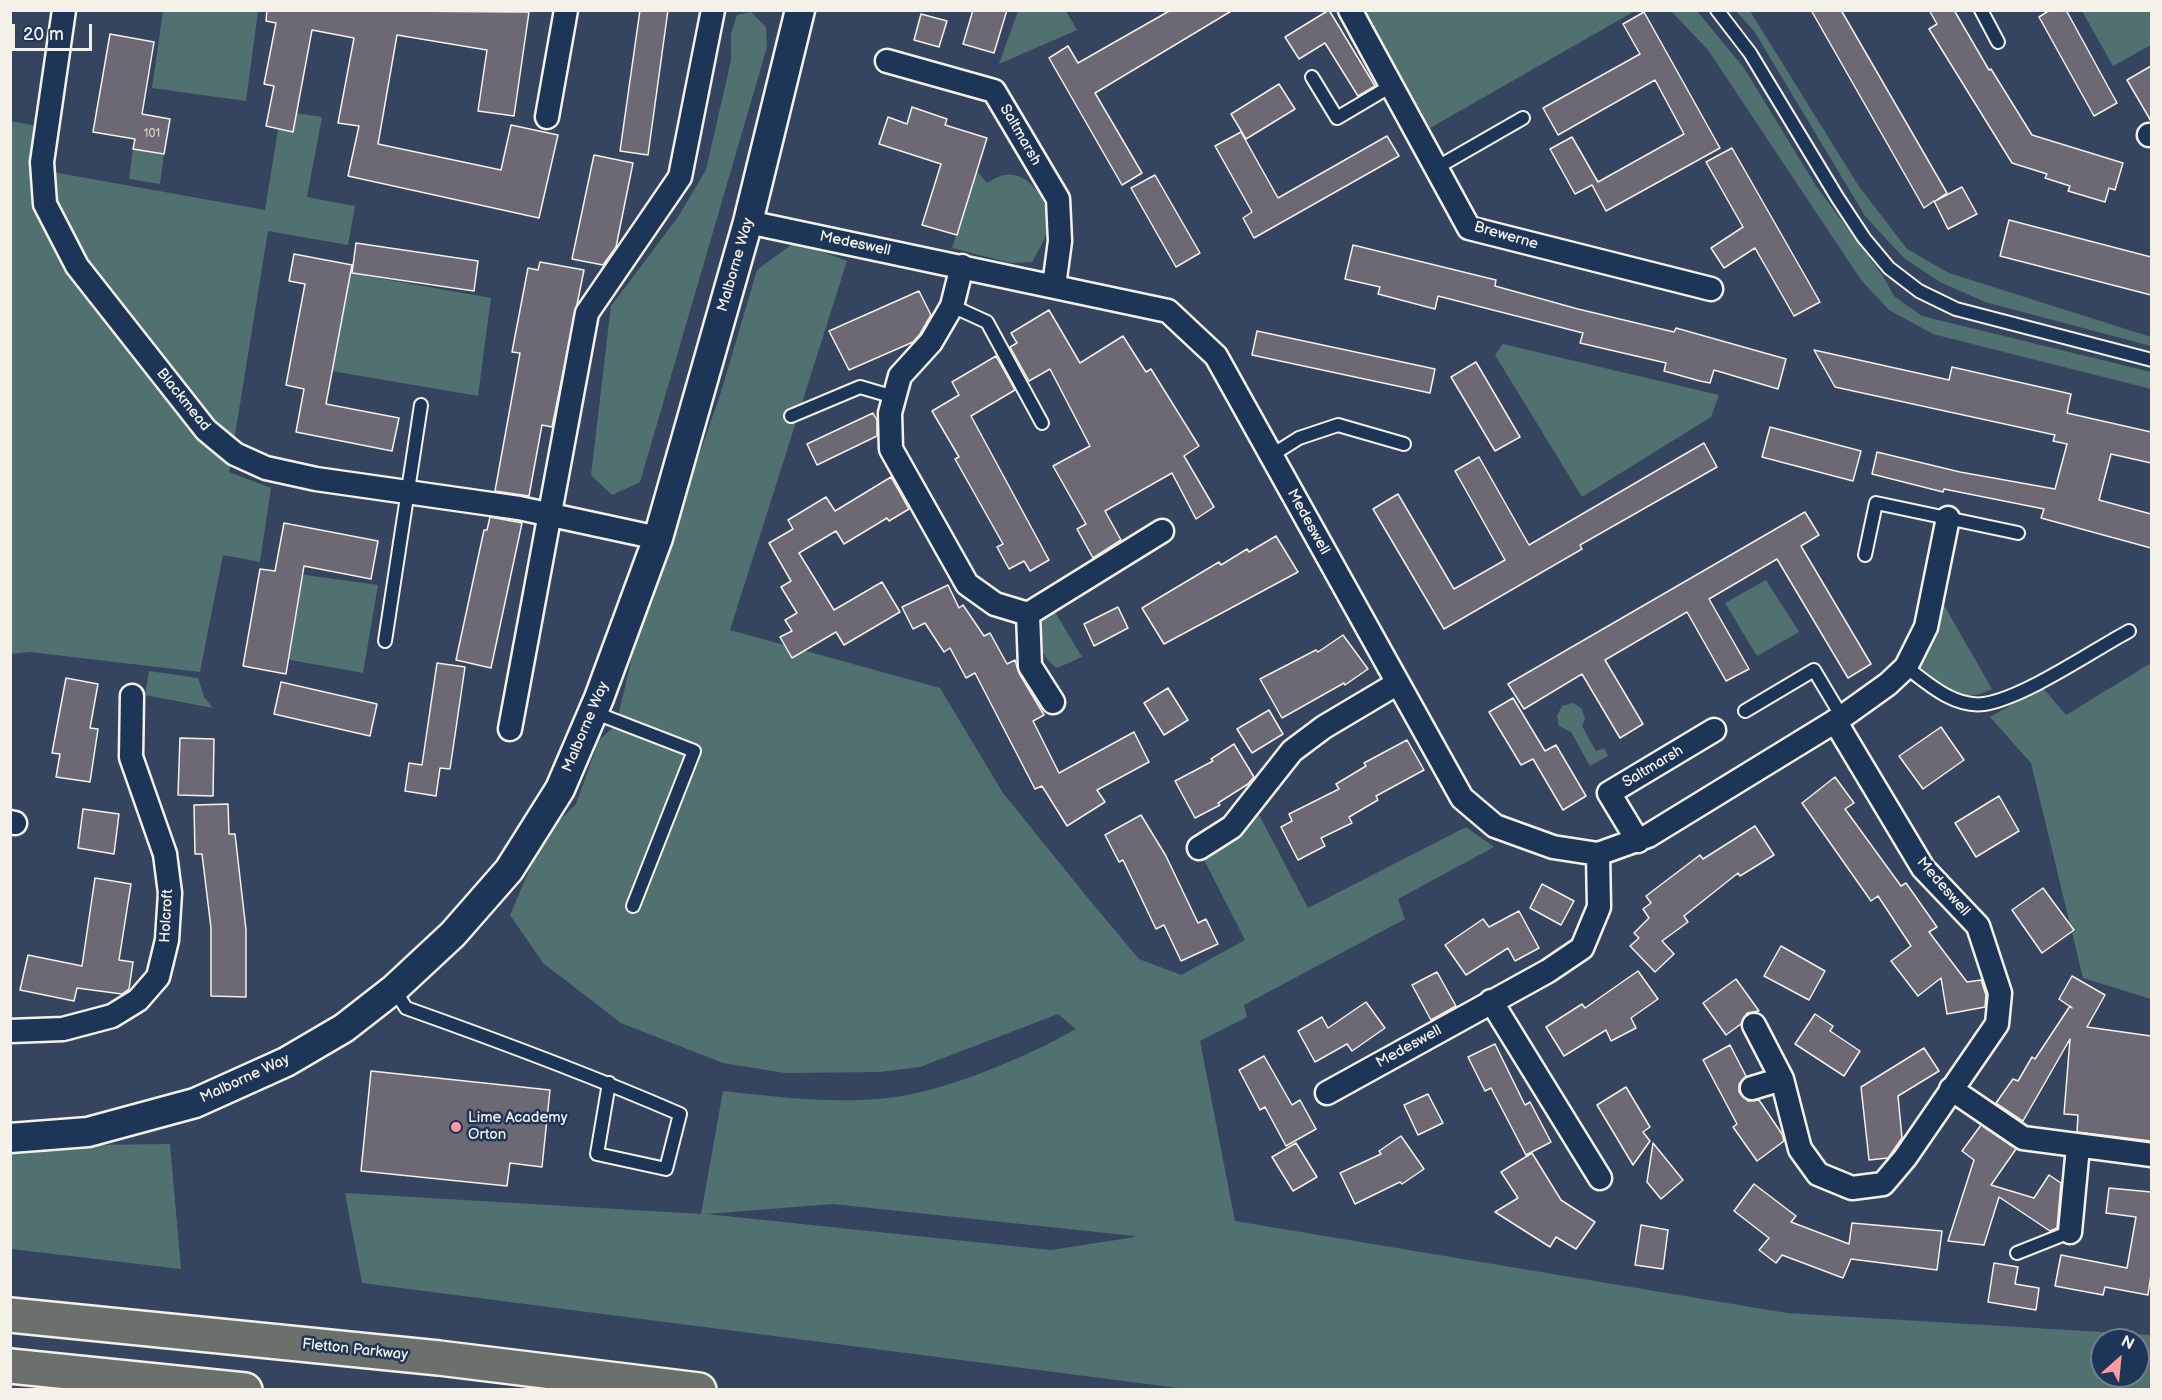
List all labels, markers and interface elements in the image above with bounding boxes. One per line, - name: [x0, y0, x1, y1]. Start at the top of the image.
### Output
- scale bar: [15, 12, 94, 50]
- text: 20 m: [23, 24, 64, 45]
- street label: Saltmarsh: [995, 101, 1045, 169]
- house number: 101: [144, 127, 160, 141]
- street label: Malborne Way: [714, 216, 758, 314]
- street label: Brewerne: [1472, 218, 1540, 254]
- street label: Medeswell: [818, 228, 892, 260]
- street label: Blackmead: [152, 365, 214, 435]
- street label: Medeswell: [1283, 486, 1333, 558]
- street label: Malborne Way: [559, 679, 613, 775]
- street label: Saltmarsh: [1619, 742, 1687, 792]
- street label: Medeswell: [1913, 854, 1973, 920]
- street label: Holcroft: [157, 889, 177, 943]
- street label: Medeswell: [1373, 1022, 1445, 1072]
- street label: Malborne Way: [197, 1050, 293, 1108]
- place label: Lime Academy Orton: [468, 1109, 567, 1144]
- marker: Lime Academy Orton: [449, 1120, 463, 1134]
- north arrow: [2090, 1328, 2150, 1388]
- text: N: [2118, 1332, 2137, 1354]
- street label: Fletton Parkway: [301, 1335, 409, 1365]

